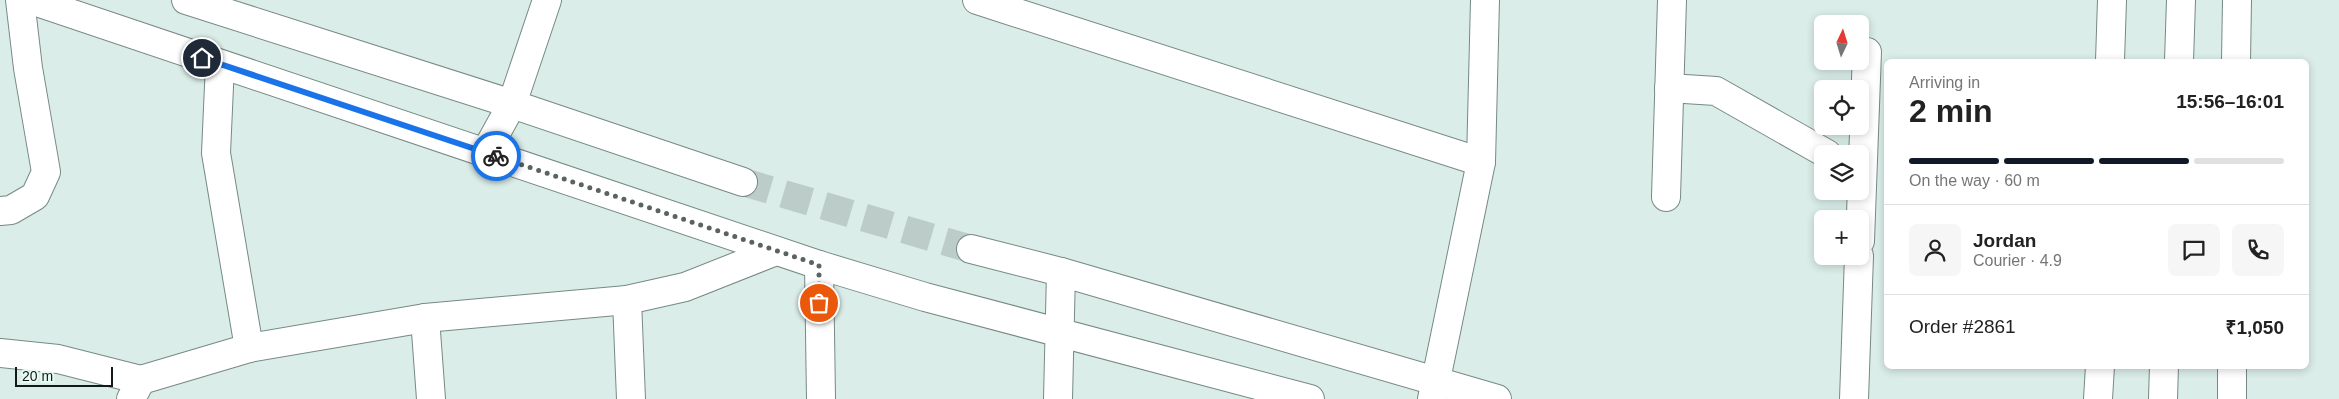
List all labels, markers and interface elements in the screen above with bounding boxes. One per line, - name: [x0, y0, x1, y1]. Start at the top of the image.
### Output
- north arrow: [1814, 15, 1869, 70]
- map controls: [1814, 15, 1869, 265]
- pin: [181, 37, 223, 79]
- icon: home: [188, 44, 216, 72]
- text: Arriving in: [1909, 74, 1980, 91]
- button: locate: [1814, 80, 1869, 135]
- text: 15:56–16:01: [2176, 91, 2284, 112]
- text: 2 min: [1909, 93, 1993, 129]
- courier: [471, 131, 521, 181]
- icon: bike: [482, 142, 510, 170]
- button: layers: [1814, 145, 1869, 200]
- text: On the way · 60 m: [1909, 172, 2040, 189]
- button: +: [1814, 210, 1869, 265]
- button: person: [1909, 224, 1961, 276]
- button: chat: [2168, 224, 2220, 276]
- button: phone: [2232, 224, 2284, 276]
- text: Jordan: [1973, 230, 2036, 251]
- text: Courier · 4.9: [1973, 252, 2062, 269]
- pin: [798, 282, 840, 324]
- icon: bag: [805, 289, 833, 317]
- text: Order #2861: [1909, 316, 2016, 337]
- text: ₹1,050: [2226, 317, 2284, 338]
- scale bar: [15, 364, 112, 387]
- text: 20 m: [22, 368, 53, 384]

